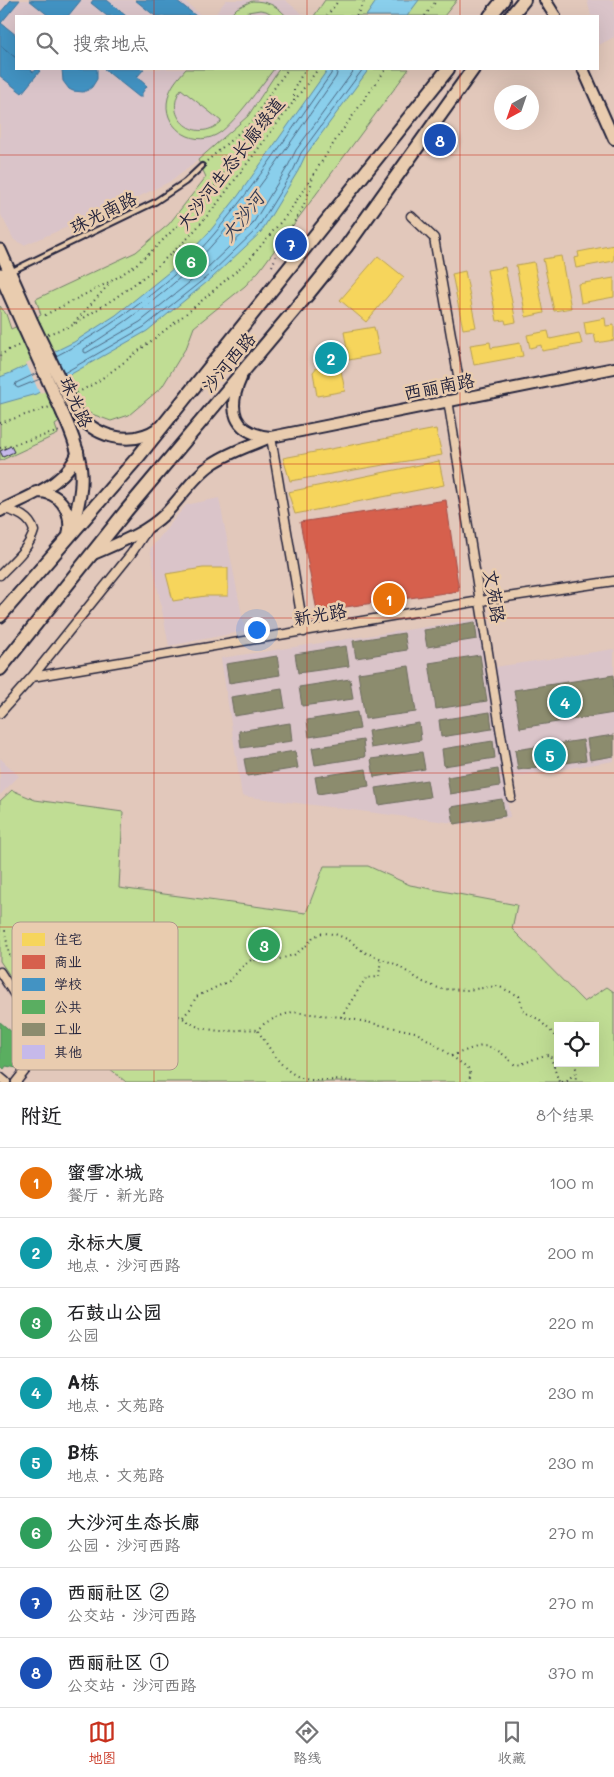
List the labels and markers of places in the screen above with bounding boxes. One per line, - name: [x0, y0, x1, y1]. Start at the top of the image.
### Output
- pin: 8: [424, 121, 456, 159]
- pin: 7: [275, 225, 307, 263]
- pin: 6: [175, 242, 207, 280]
- pin: 2: [315, 339, 347, 377]
- pin: 1: [373, 580, 405, 618]
- pin: 4: [549, 683, 581, 721]
- pin: 5: [534, 736, 566, 774]
- pin: 3: [248, 926, 280, 964]

